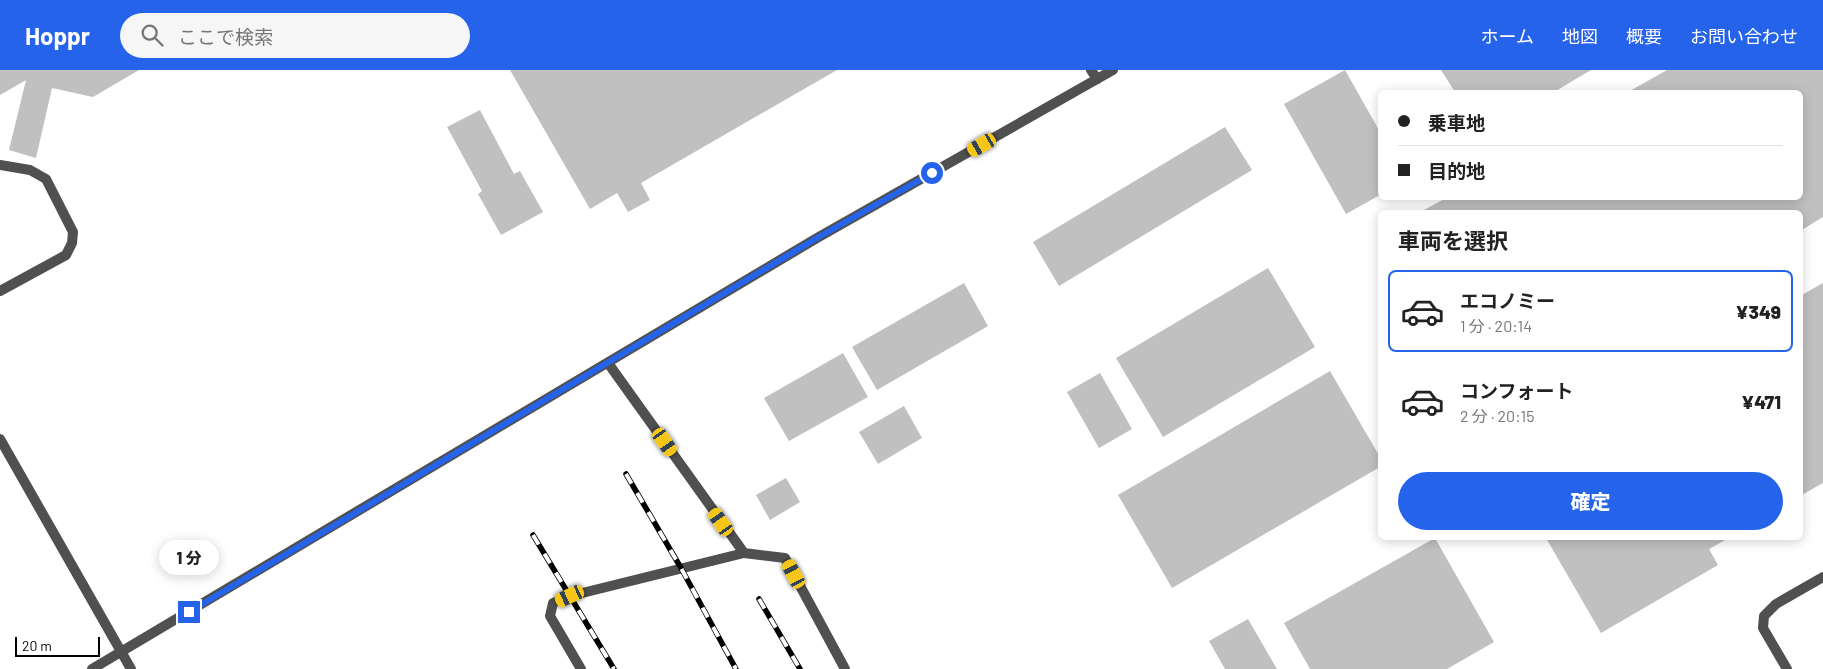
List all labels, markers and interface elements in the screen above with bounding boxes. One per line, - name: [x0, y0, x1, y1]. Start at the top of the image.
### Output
- search box: [120, 13, 470, 58]
- text: Hoppr: [25, 21, 90, 50]
- icon: search: [138, 21, 166, 49]
- text: ここで検索: [178, 25, 273, 48]
- text: ホーム: [1481, 25, 1534, 47]
- text: 地図: [1562, 25, 1598, 47]
- text: 概要: [1626, 25, 1662, 47]
- text: お問い合わせ: [1690, 25, 1798, 47]
- text: 乗車地: [1428, 111, 1485, 134]
- car: [965, 131, 998, 159]
- text: 目的地: [1428, 159, 1485, 182]
- route start: [921, 162, 943, 184]
- text: 車両を選択: [1398, 227, 1508, 253]
- icon: car: [1400, 289, 1445, 334]
- text: エコノミー: [1460, 289, 1555, 312]
- text: ¥349: [1736, 300, 1781, 323]
- text: 1 分 · 20:14: [1460, 316, 1532, 335]
- icon: car: [1400, 379, 1445, 424]
- text: コンフォート: [1460, 379, 1573, 402]
- text: ¥471: [1741, 390, 1781, 413]
- text: 2 分 · 20:15: [1460, 406, 1534, 425]
- car: [650, 425, 679, 459]
- button: 確定: [1398, 472, 1783, 530]
- car: [706, 505, 735, 539]
- callout: 1 分: [159, 540, 219, 574]
- text: 1 分: [177, 548, 201, 567]
- car: [780, 557, 807, 591]
- car: [553, 583, 586, 609]
- route end: [178, 601, 200, 623]
- scale bar: [15, 634, 100, 657]
- text: 20 m: [22, 637, 52, 654]

